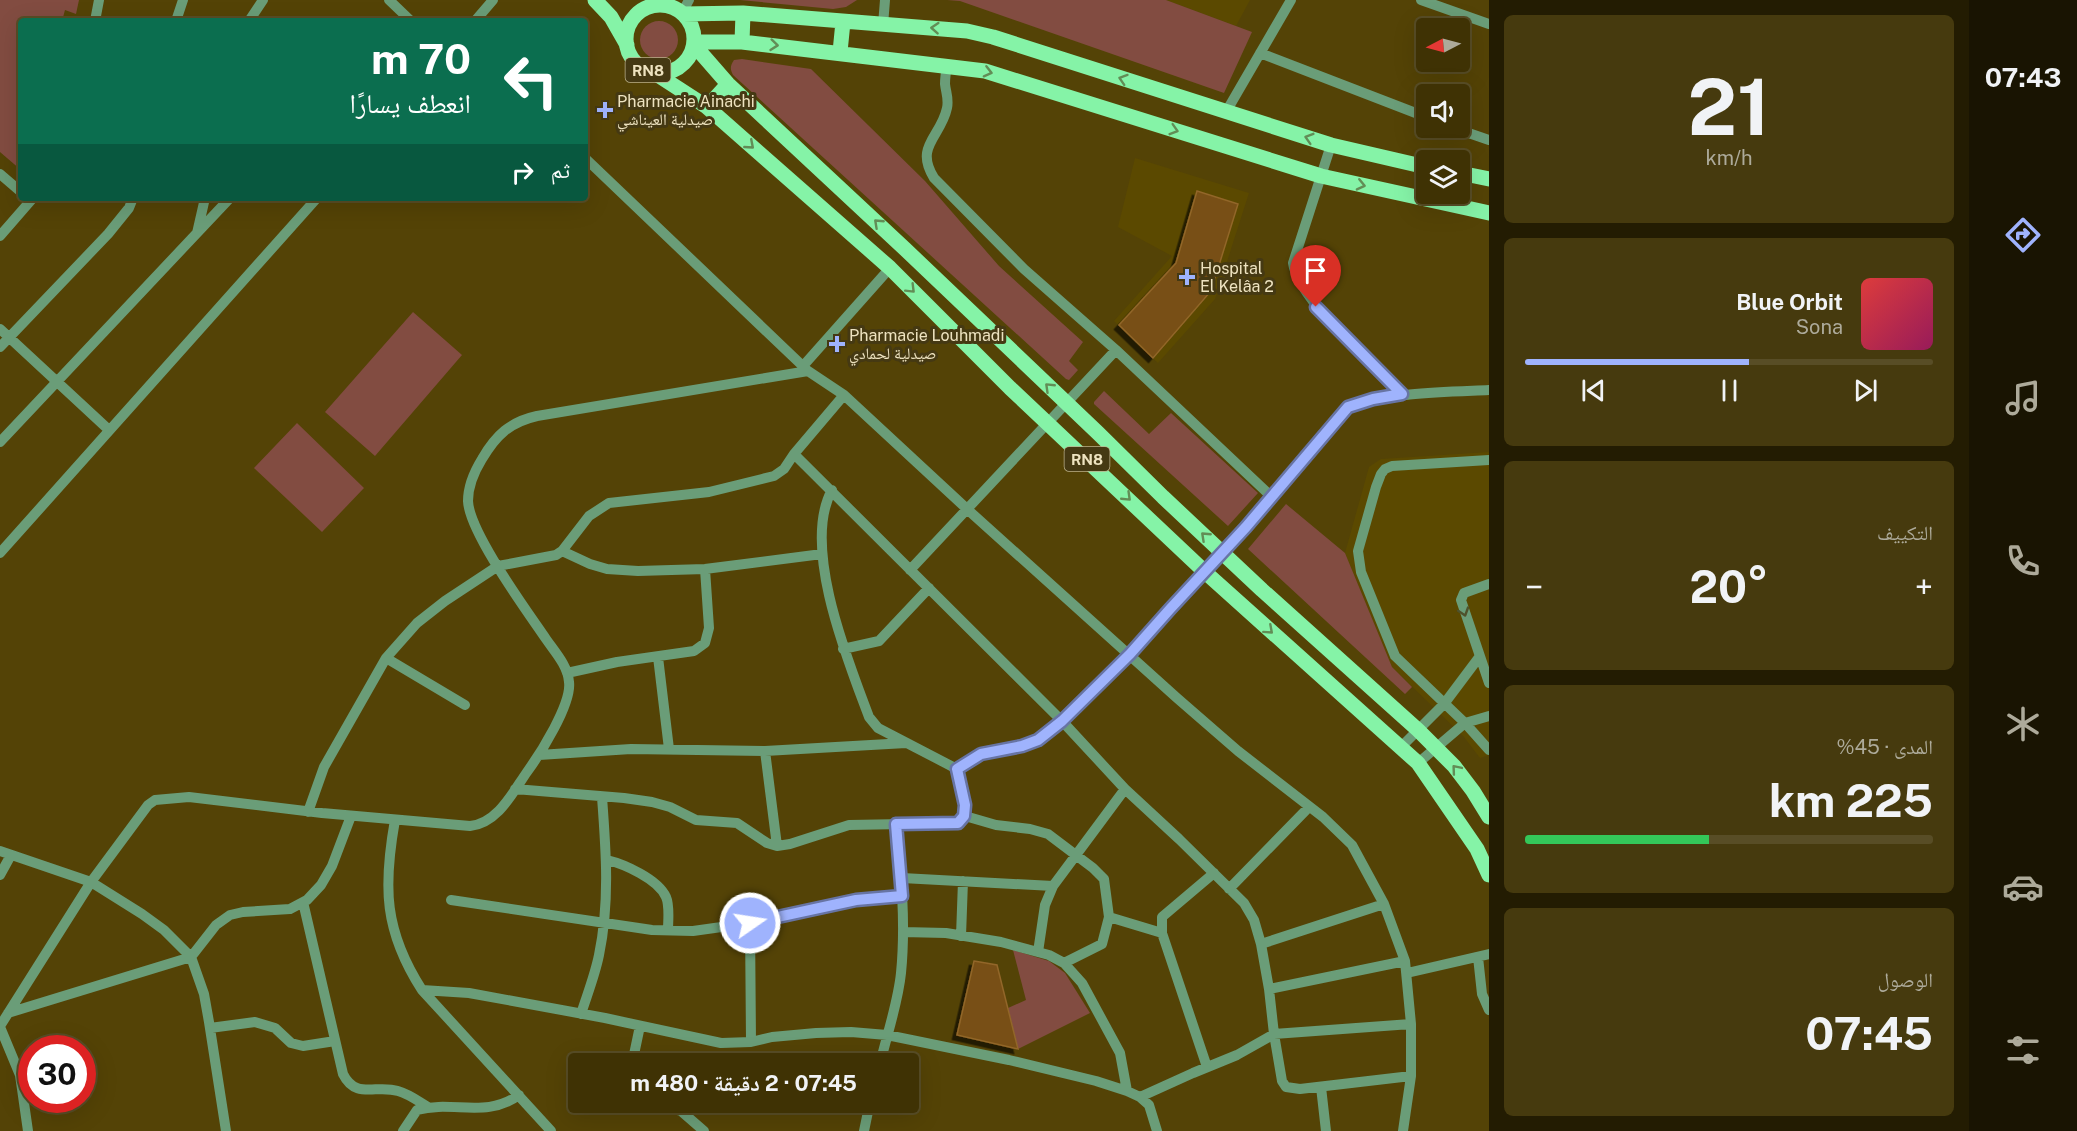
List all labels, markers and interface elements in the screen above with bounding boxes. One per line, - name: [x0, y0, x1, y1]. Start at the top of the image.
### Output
- north arrow: [1416, 18, 1470, 72]
- map controls: [1416, 18, 1470, 204]
- one-way arrow: [931, 21, 940, 34]
- text: 70 m: [371, 34, 471, 83]
- one-way arrow: [769, 39, 778, 51]
- icon: left: [492, 42, 570, 120]
- road number: RN8: [626, 58, 670, 82]
- text: 21: [1688, 61, 1770, 153]
- text: 07:43: [1985, 61, 2061, 93]
- one-way arrow: [983, 65, 993, 78]
- one-way arrow: [1118, 74, 1129, 86]
- button: sound: [1416, 84, 1470, 138]
- text: انعطف يسارًا: [350, 87, 471, 119]
- place label: Pharmacie Ainachi صيدلية العيناشي: [617, 92, 755, 132]
- marker: Pharmacie Ainachi صيدلية العيناشي: [598, 103, 612, 117]
- one-way arrow: [1168, 123, 1179, 135]
- one-way arrow: [1304, 133, 1315, 145]
- one-way arrow: [743, 138, 754, 149]
- text: km/h: [1705, 146, 1753, 170]
- button: layers: [1416, 150, 1470, 204]
- icon: right: [506, 156, 539, 189]
- text: ثم: [551, 157, 570, 183]
- one-way arrow: [1356, 178, 1366, 191]
- icon: directions: [2002, 214, 2044, 256]
- one-way arrow: [874, 220, 885, 231]
- pin: [1290, 245, 1341, 307]
- icon: arrive: [1299, 254, 1332, 287]
- place label: Hospital El Kelâa 2: [1200, 259, 1274, 296]
- marker: Hospital El Kelâa 2: [1178, 268, 1196, 286]
- one-way arrow: [904, 282, 914, 293]
- text: Blue Orbit: [1736, 289, 1843, 315]
- text: Sona: [1796, 315, 1843, 339]
- place label: Pharmacie Louhmadi صيدلية لحمادي: [849, 326, 1004, 366]
- marker: Pharmacie Louhmadi صيدلية لحمادي: [830, 337, 844, 351]
- icon: previous: [1577, 374, 1610, 407]
- icon: pause: [1713, 374, 1746, 407]
- icon: next: [1849, 374, 1882, 407]
- icon: music: [2002, 377, 2044, 419]
- one-way arrow: [1046, 383, 1056, 394]
- road number: RN8: [1064, 447, 1110, 471]
- one-way arrow: [1120, 490, 1131, 501]
- text: التكييف: [1877, 521, 1933, 545]
- one-way arrow: [1201, 533, 1212, 544]
- icon: phone: [2002, 540, 2044, 582]
- text: 20°: [1690, 560, 1768, 613]
- text: −: [1525, 568, 1543, 606]
- text: +: [1915, 568, 1933, 606]
- one-way arrow: [1457, 606, 1469, 616]
- one-way arrow: [1262, 623, 1273, 634]
- icon: climate: [2002, 703, 2044, 745]
- text: المدى · 45%: [1836, 735, 1933, 759]
- one-way arrow: [1452, 765, 1463, 776]
- text: 225 km: [1769, 774, 1933, 827]
- icon: car: [2002, 866, 2044, 908]
- position arrow: [718, 891, 782, 955]
- text: الوصول: [1878, 968, 1933, 992]
- text: 07:45: [1805, 1007, 1933, 1060]
- icon: filters: [2002, 1029, 2044, 1071]
- speed limit sign: 30: [18, 1035, 96, 1113]
- text: 07:45 · 2 دقيقة · 480 m: [630, 1070, 857, 1096]

